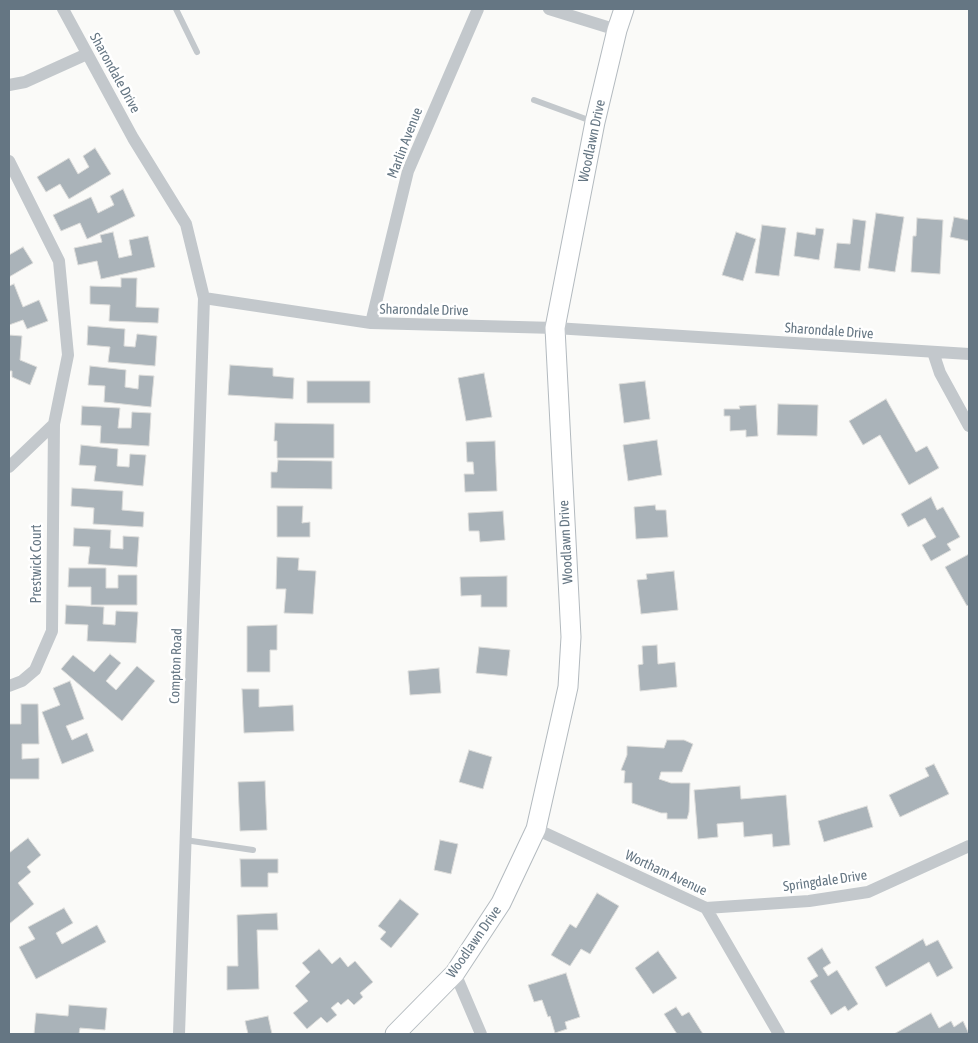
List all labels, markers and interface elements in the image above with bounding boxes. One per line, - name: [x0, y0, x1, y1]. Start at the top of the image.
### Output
- street label: Sharondale Drive: [86, 30, 144, 116]
- street label: Woodlawn Drive: [575, 98, 609, 184]
- street label: Marlin Avenue: [384, 105, 426, 181]
- street label: Sharondale Drive: [379, 301, 469, 319]
- street label: Sharondale Drive: [784, 320, 874, 342]
- street label: Woodlawn Drive: [555, 500, 577, 584]
- street label: Prestwick Court: [29, 525, 45, 603]
- street label: Compton Road: [166, 628, 186, 704]
- street label: Wortham Avenue: [622, 847, 710, 899]
- street label: Springdale Drive: [782, 867, 868, 895]
- street label: Woodlawn Drive: [443, 903, 505, 981]

